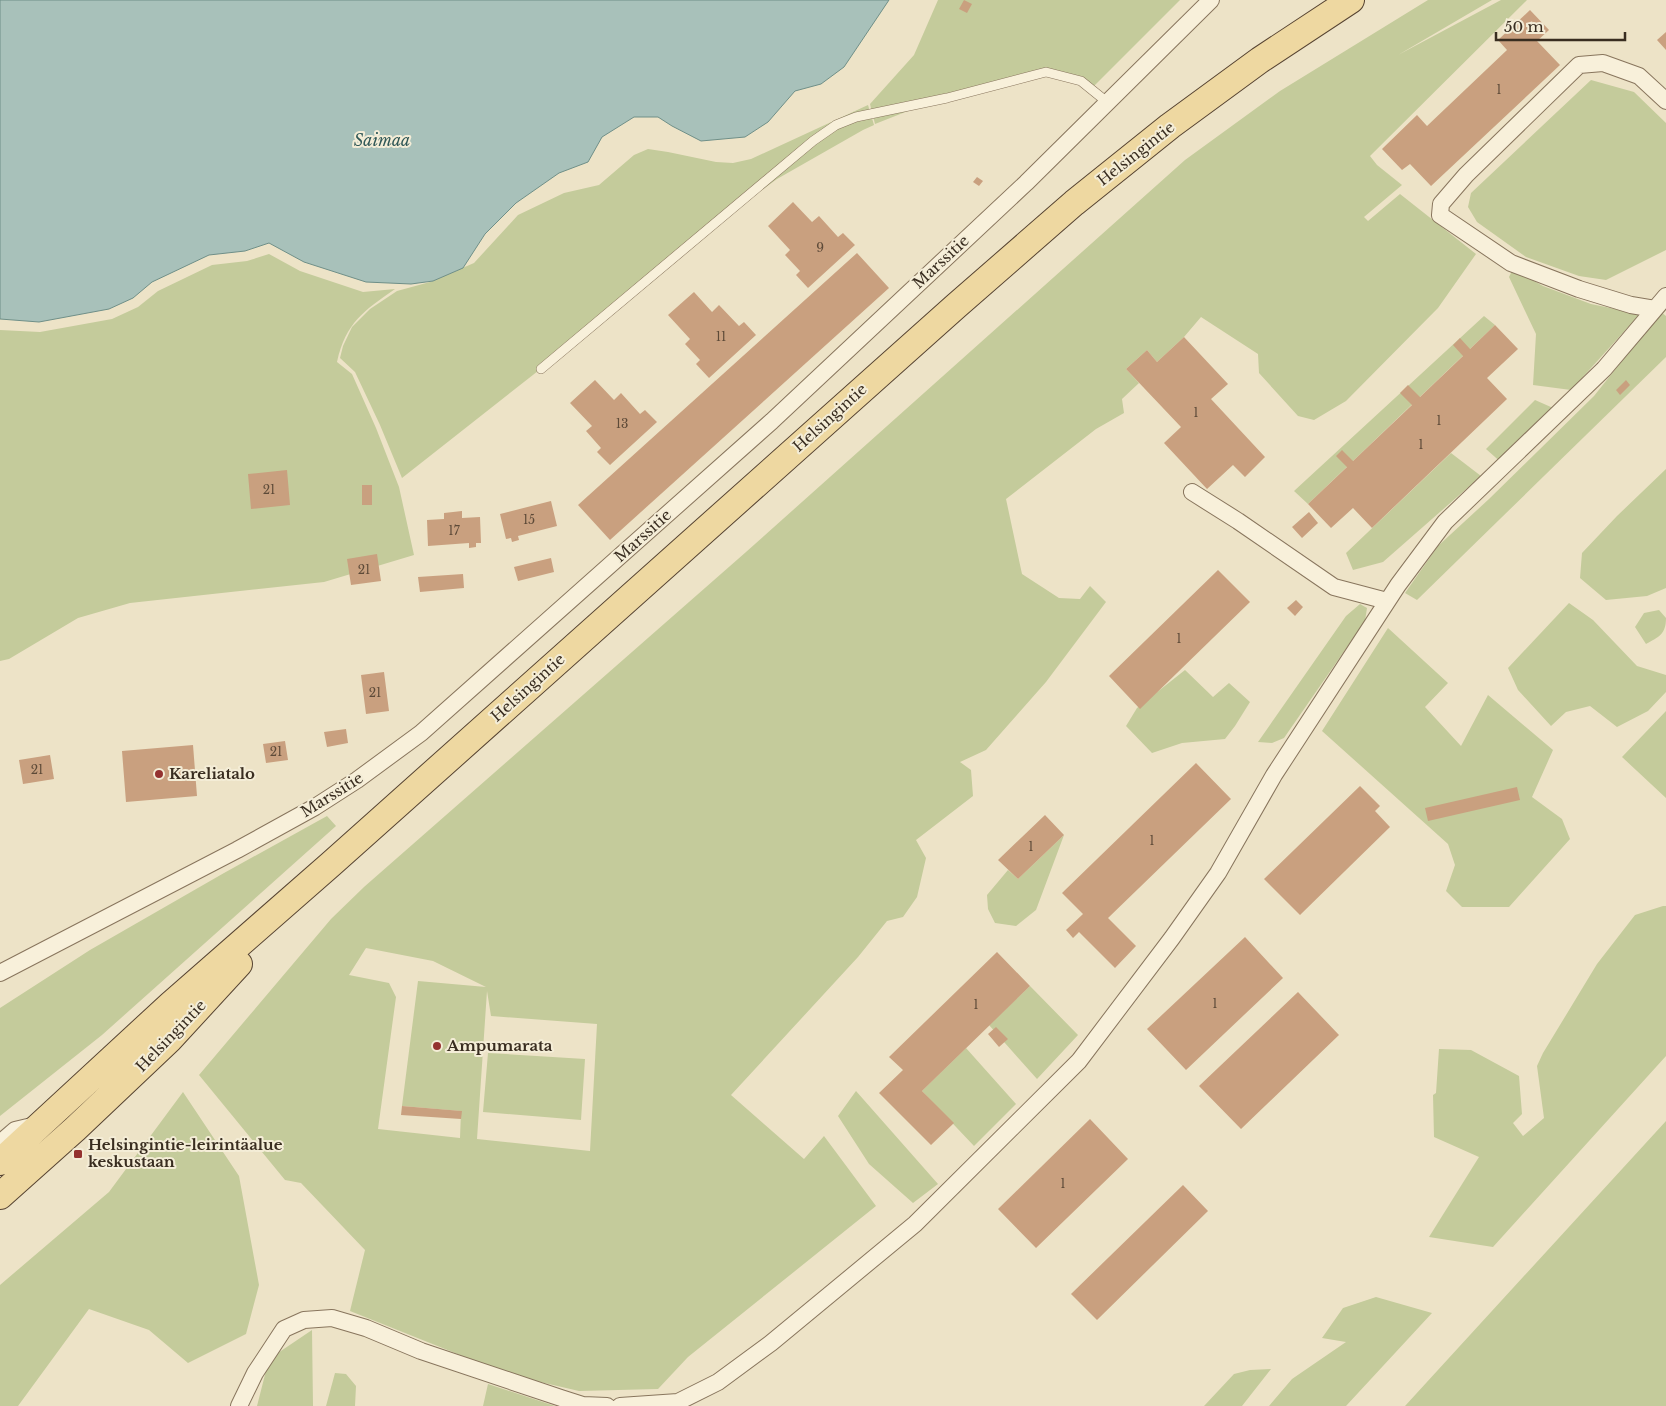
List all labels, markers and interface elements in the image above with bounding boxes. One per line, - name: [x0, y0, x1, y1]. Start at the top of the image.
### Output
- scale bar: [1496, 10, 1625, 42]
- text: 50 m: [1504, 17, 1544, 36]
- house number: 1: [1496, 82, 1502, 97]
- street label: Helsingintie: [1093, 117, 1178, 190]
- water label: Saimaa: [354, 130, 410, 150]
- street label: Marssitie: [909, 231, 973, 292]
- house number: 9: [816, 240, 824, 255]
- house number: 11: [716, 329, 726, 344]
- street label: Helsingintie: [789, 379, 871, 456]
- house number: 1: [1193, 405, 1199, 420]
- house number: 1: [1436, 413, 1442, 428]
- house number: 13: [616, 416, 628, 431]
- house number: 1: [1418, 437, 1424, 452]
- house number: 21: [263, 482, 275, 497]
- street label: Marssitie: [610, 505, 675, 566]
- house number: 15: [523, 512, 535, 527]
- house number: 17: [448, 523, 461, 538]
- house number: 21: [358, 562, 370, 577]
- house number: 1: [1176, 631, 1182, 646]
- street label: Helsingintie: [487, 649, 569, 726]
- house number: 21: [369, 685, 381, 700]
- house number: 21: [270, 744, 282, 759]
- house number: 21: [31, 762, 43, 777]
- place label: Kareliatalo: [169, 764, 255, 783]
- marker: Kareliatalo: [153, 768, 165, 780]
- street label: Marssitie: [297, 768, 366, 821]
- house number: 1: [1149, 833, 1155, 848]
- house number: 1: [1028, 839, 1034, 854]
- street label: Helsingintie: [131, 996, 210, 1076]
- house number: 1: [1212, 996, 1218, 1011]
- house number: 1: [973, 997, 979, 1012]
- place label: Ampumarata: [446, 1036, 553, 1055]
- marker: Ampumarata: [431, 1040, 443, 1052]
- place label: Helsingintie-leirintäalue keskustaan: [88, 1135, 283, 1171]
- marker: Helsingintie-leirintäalue keskustaan: [72, 1148, 84, 1160]
- house number: 1: [1060, 1176, 1066, 1191]

